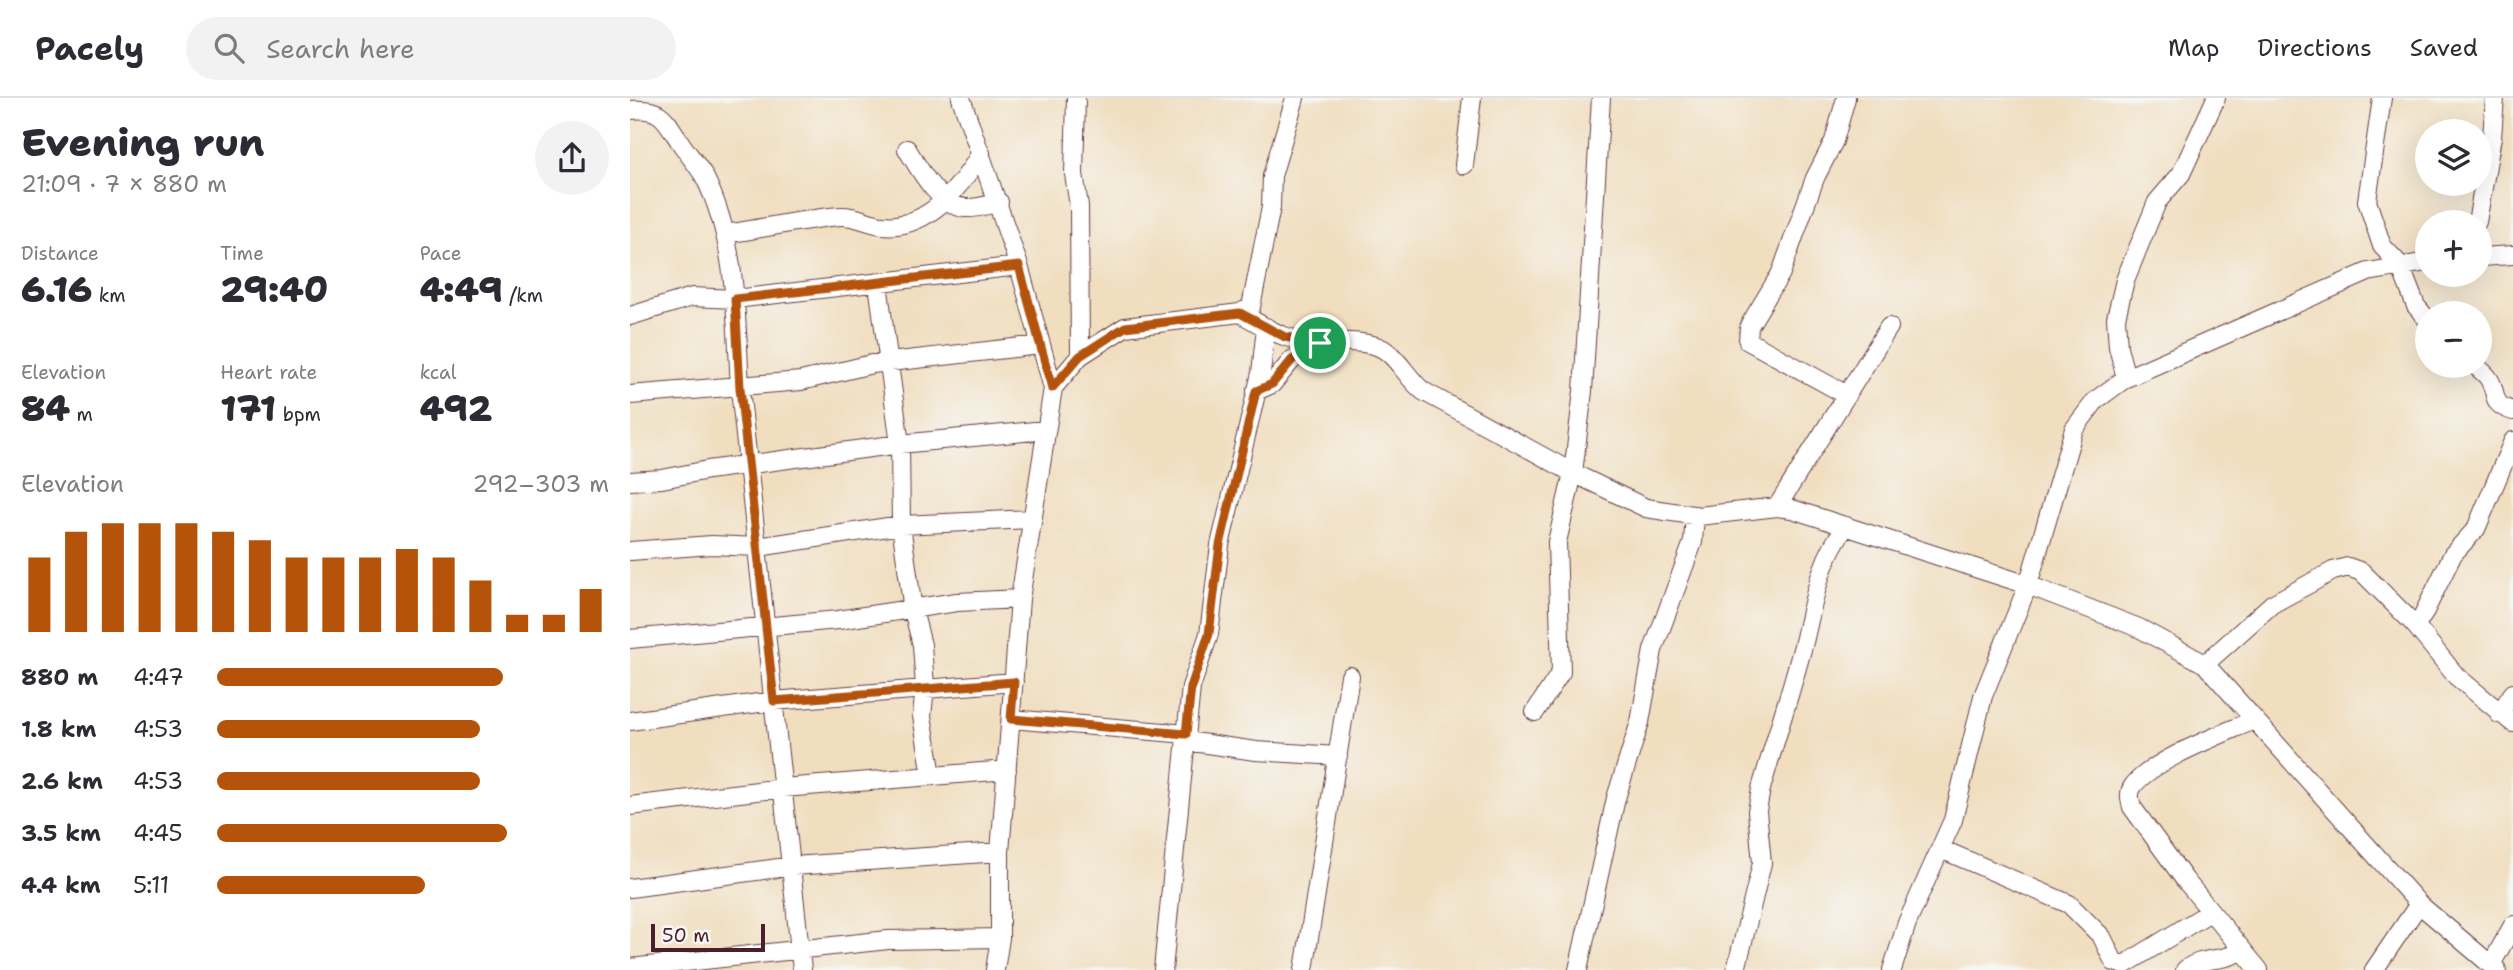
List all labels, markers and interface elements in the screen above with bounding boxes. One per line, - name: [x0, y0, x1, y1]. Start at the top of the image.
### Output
- search box: [186, 17, 676, 80]
- text: Pacely: [35, 26, 144, 71]
- icon: search: [210, 29, 248, 67]
- text: Search here: [266, 31, 415, 66]
- text: Map: [2168, 32, 2219, 64]
- text: Directions: [2257, 32, 2372, 64]
- text: Saved: [2410, 32, 2478, 64]
- text: Evening run: [21, 117, 264, 168]
- map controls: [2415, 119, 2492, 378]
- button: layers: [2415, 119, 2492, 196]
- button: share: [535, 121, 609, 195]
- text: 21:09 · 7 × 880 m: [21, 169, 227, 199]
- button: +: [2415, 210, 2492, 287]
- text: Distance: [21, 241, 99, 266]
- text: Time: [220, 241, 264, 266]
- text: Pace: [420, 241, 461, 266]
- text: 6.16: [21, 266, 92, 313]
- text: 29:40: [220, 266, 328, 313]
- text: 4:49: [420, 266, 503, 313]
- text: km: [92, 283, 126, 308]
- text: /km: [503, 283, 543, 308]
- button: −: [2415, 301, 2492, 378]
- pin: [1290, 313, 1350, 373]
- icon: arrive: [1301, 324, 1339, 362]
- text: Elevation: [21, 360, 106, 385]
- text: Heart rate: [220, 360, 317, 385]
- text: kcal: [420, 360, 457, 385]
- text: 84: [21, 385, 70, 432]
- text: 171: [220, 385, 276, 432]
- text: 492: [420, 385, 492, 432]
- text: m: [70, 402, 93, 427]
- text: bpm: [276, 402, 321, 427]
- text: Elevation: [21, 469, 124, 499]
- text: 292–303 m: [473, 469, 609, 499]
- text: 880 m: [21, 662, 98, 692]
- text: 4:47: [133, 662, 184, 692]
- text: 1.8 km: [21, 714, 96, 744]
- text: 4:53: [133, 714, 183, 744]
- text: 2.6 km: [21, 766, 103, 796]
- text: 4:53: [133, 766, 183, 796]
- text: 3.5 km: [21, 818, 101, 848]
- text: 4:45: [133, 818, 183, 848]
- text: 4.4 km: [21, 870, 101, 900]
- text: 5:11: [133, 870, 169, 900]
- scale bar: [651, 921, 765, 953]
- text: 50 m: [662, 923, 710, 948]

